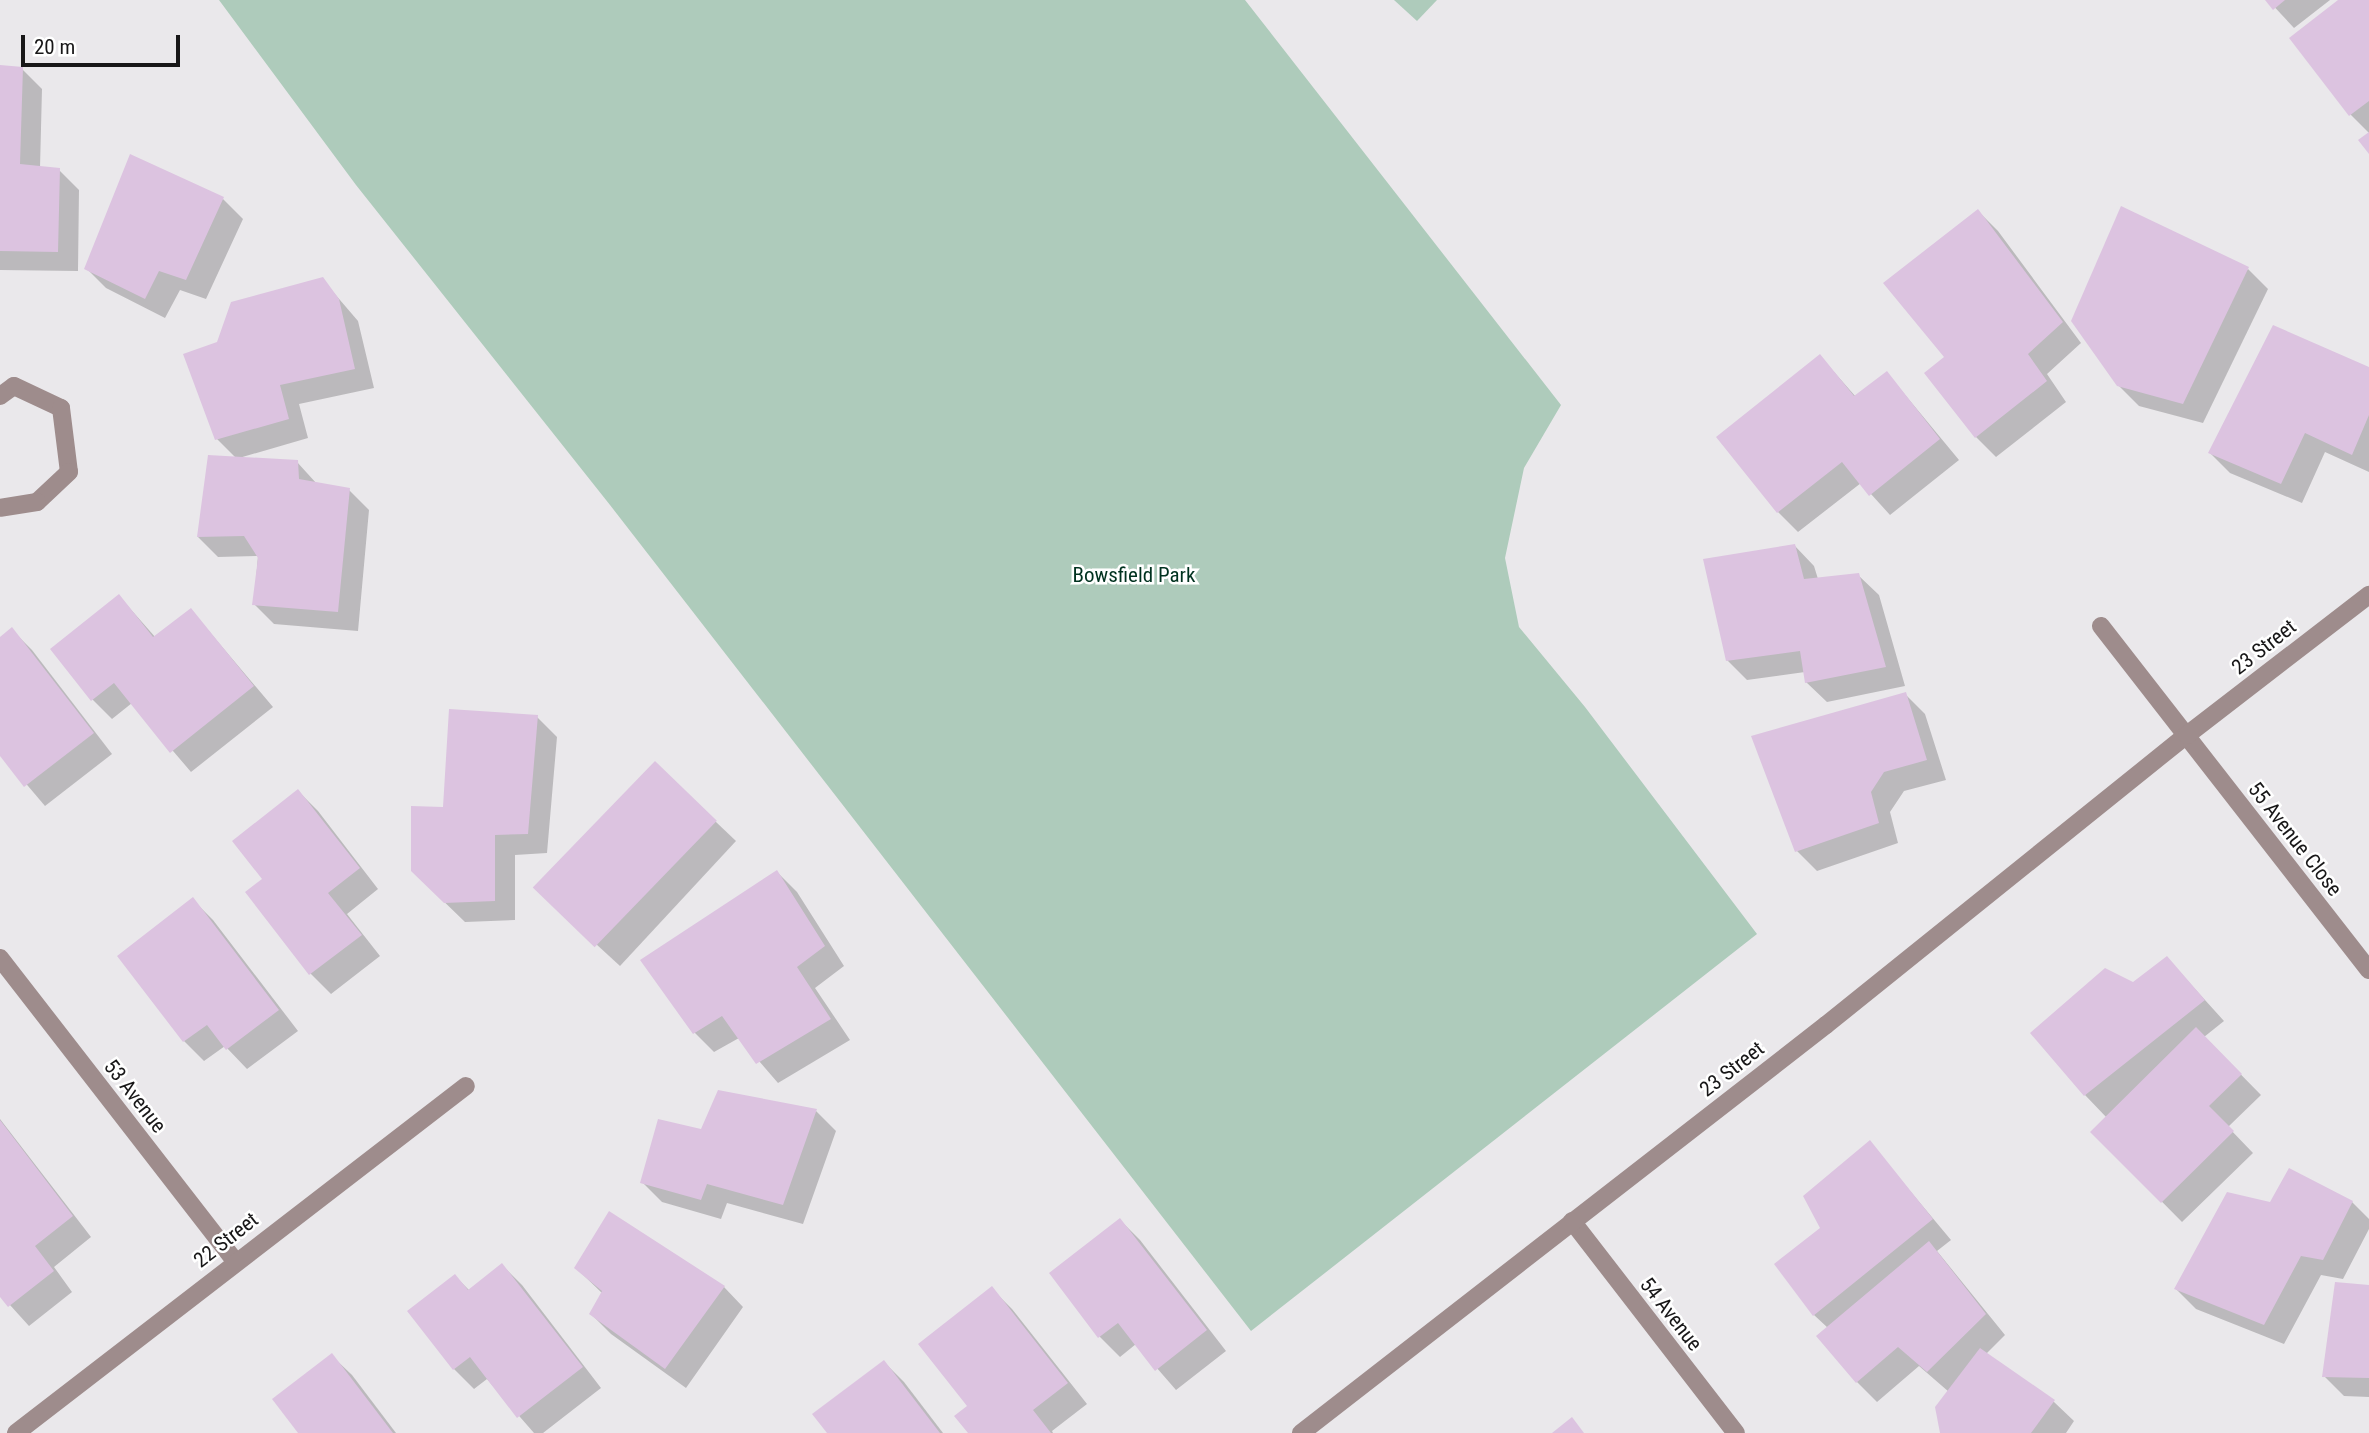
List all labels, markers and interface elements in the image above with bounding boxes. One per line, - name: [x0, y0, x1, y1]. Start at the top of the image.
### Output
- scale bar: [24, 21, 184, 65]
- text: 20 m: [34, 35, 75, 59]
- park label: Bowsfield Park: [1073, 562, 1195, 588]
- street label: 23 Street: [2227, 614, 2301, 680]
- street label: 55 Avenue Close: [2243, 777, 2347, 901]
- street label: 23 Street: [1695, 1036, 1769, 1102]
- street label: 53 Avenue: [99, 1054, 171, 1138]
- street label: 22 Street: [189, 1207, 263, 1273]
- street label: 54 Avenue: [1635, 1272, 1707, 1356]

